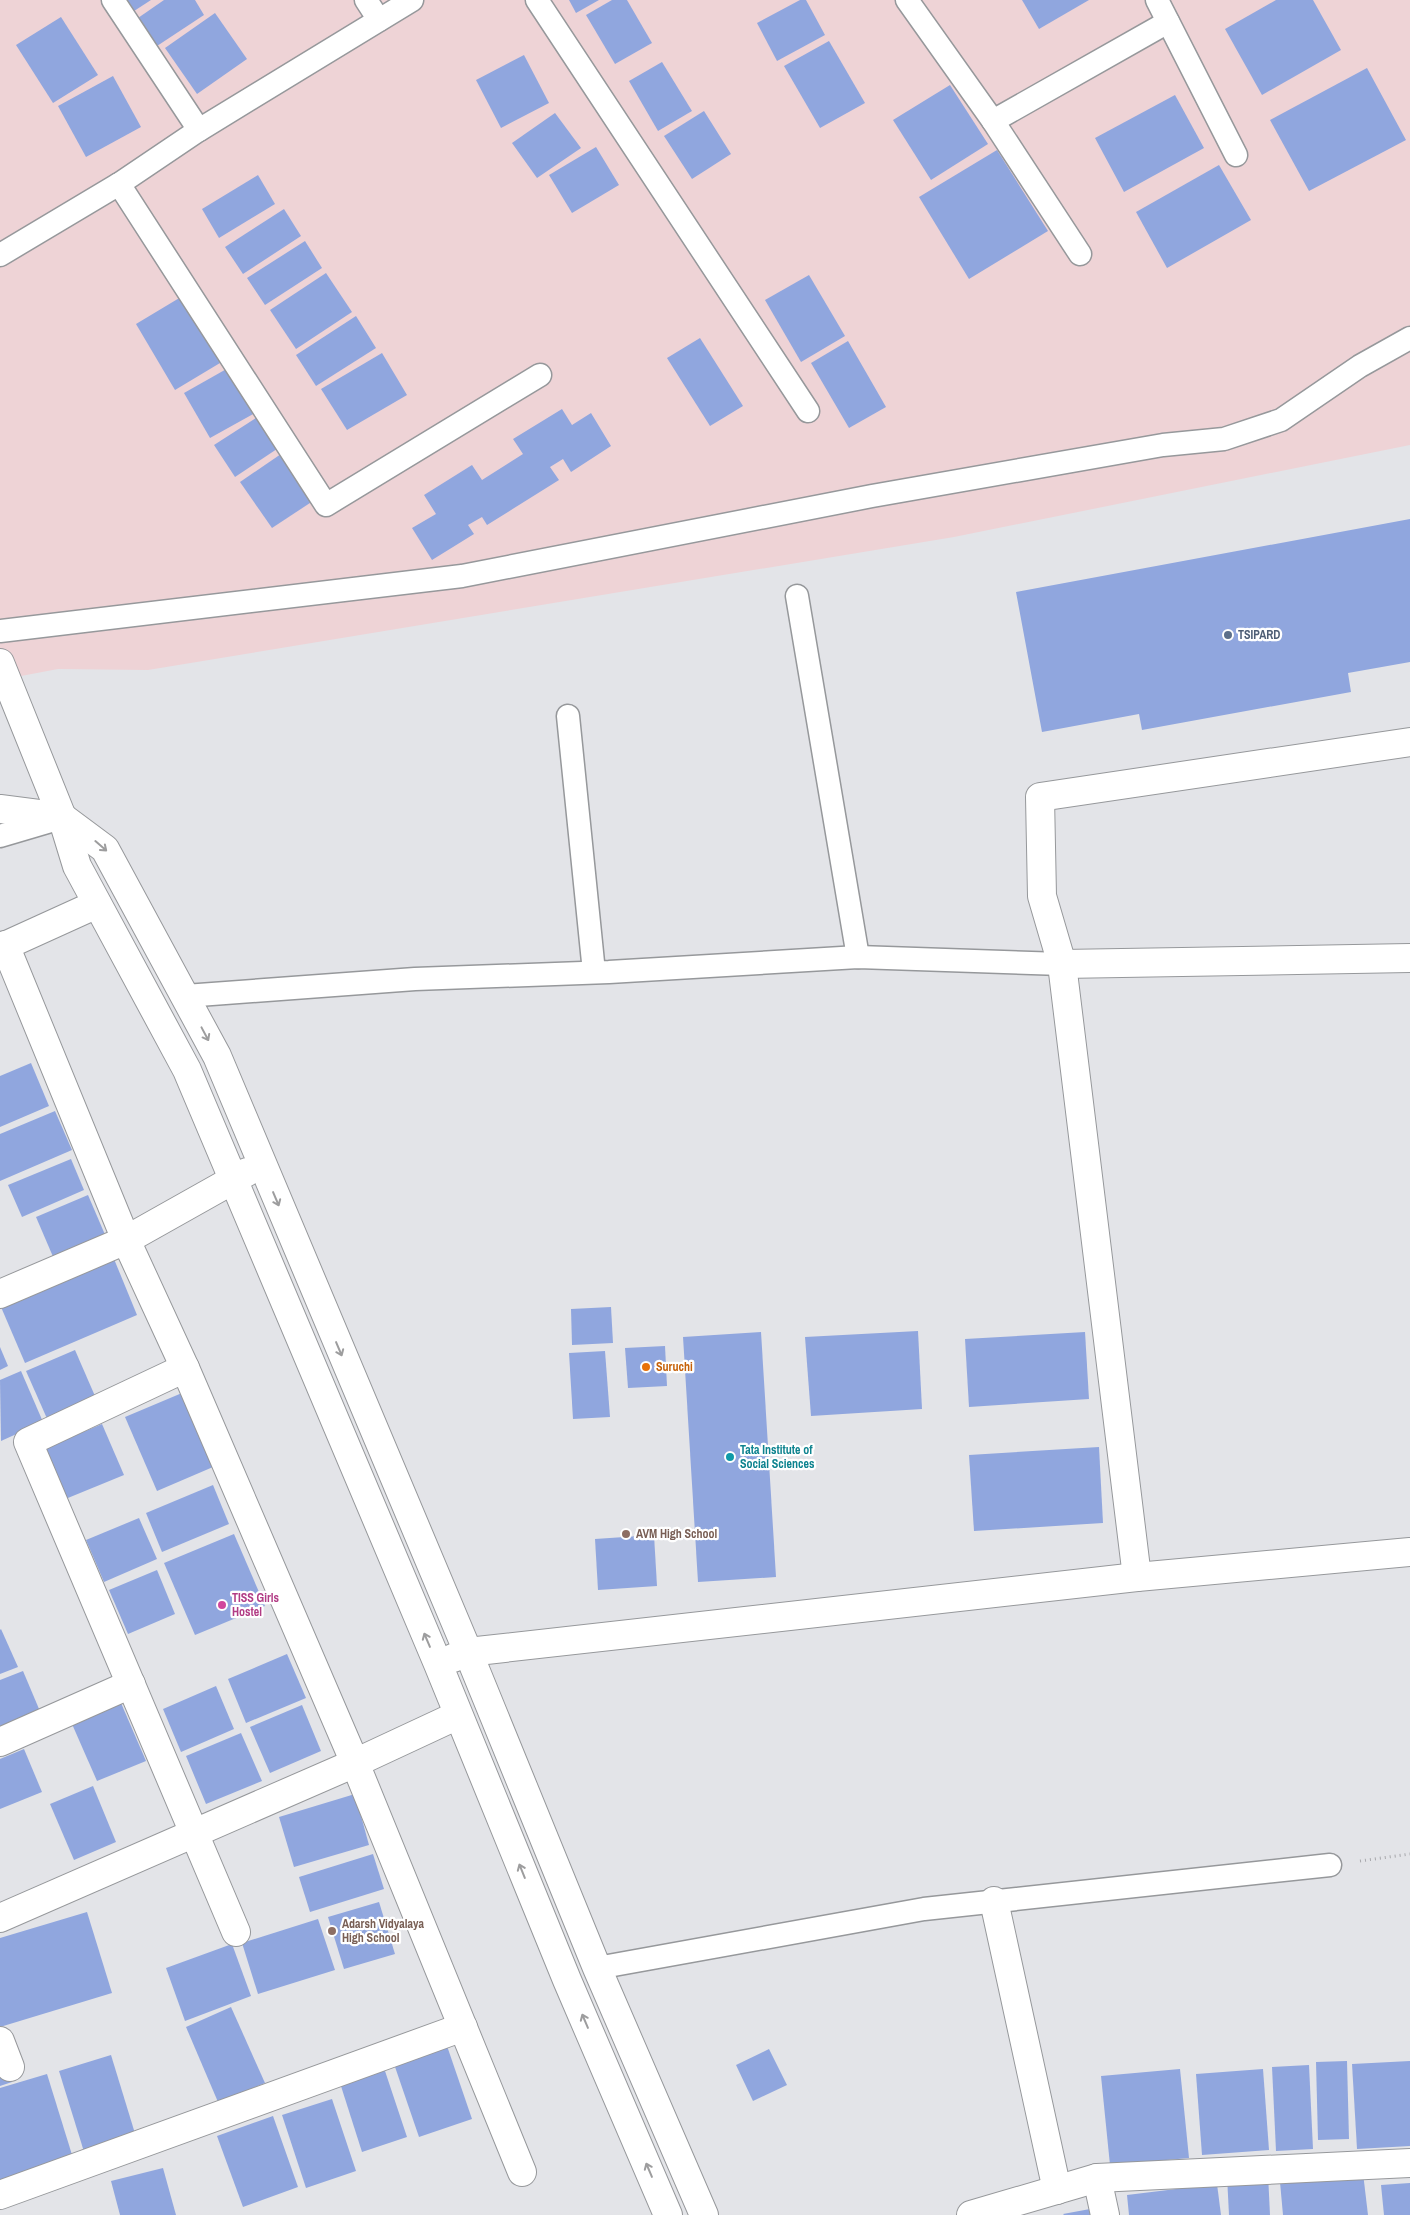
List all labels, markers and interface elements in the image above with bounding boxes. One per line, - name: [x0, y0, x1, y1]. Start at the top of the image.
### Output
- place label: TSIPARD: [1238, 627, 1280, 643]
- marker: TSIPARD: [1222, 629, 1234, 641]
- one-way arrow: [94, 841, 107, 852]
- one-way arrow: [201, 1026, 210, 1041]
- one-way arrow: [272, 1191, 281, 1206]
- one-way arrow: [335, 1341, 345, 1356]
- place label: Suruchi: [656, 1359, 693, 1375]
- marker: Suruchi: [640, 1361, 652, 1373]
- place label: Tata Institute of Social Sciences: [740, 1442, 815, 1472]
- marker: Tata Institute of Social Sciences: [724, 1451, 736, 1463]
- place label: AVM High School: [636, 1526, 718, 1542]
- marker: AVM High School: [620, 1528, 632, 1540]
- place label: TISS Girls Hostel: [232, 1590, 280, 1620]
- marker: TISS Girls Hostel: [216, 1599, 228, 1611]
- one-way arrow: [422, 1633, 432, 1648]
- one-way arrow: [517, 1864, 527, 1879]
- place label: Adarsh Vidyalaya High School: [342, 1916, 424, 1946]
- marker: Adarsh Vidyalaya High School: [326, 1925, 338, 1937]
- one-way arrow: [579, 2014, 589, 2029]
- one-way arrow: [644, 2163, 654, 2178]

